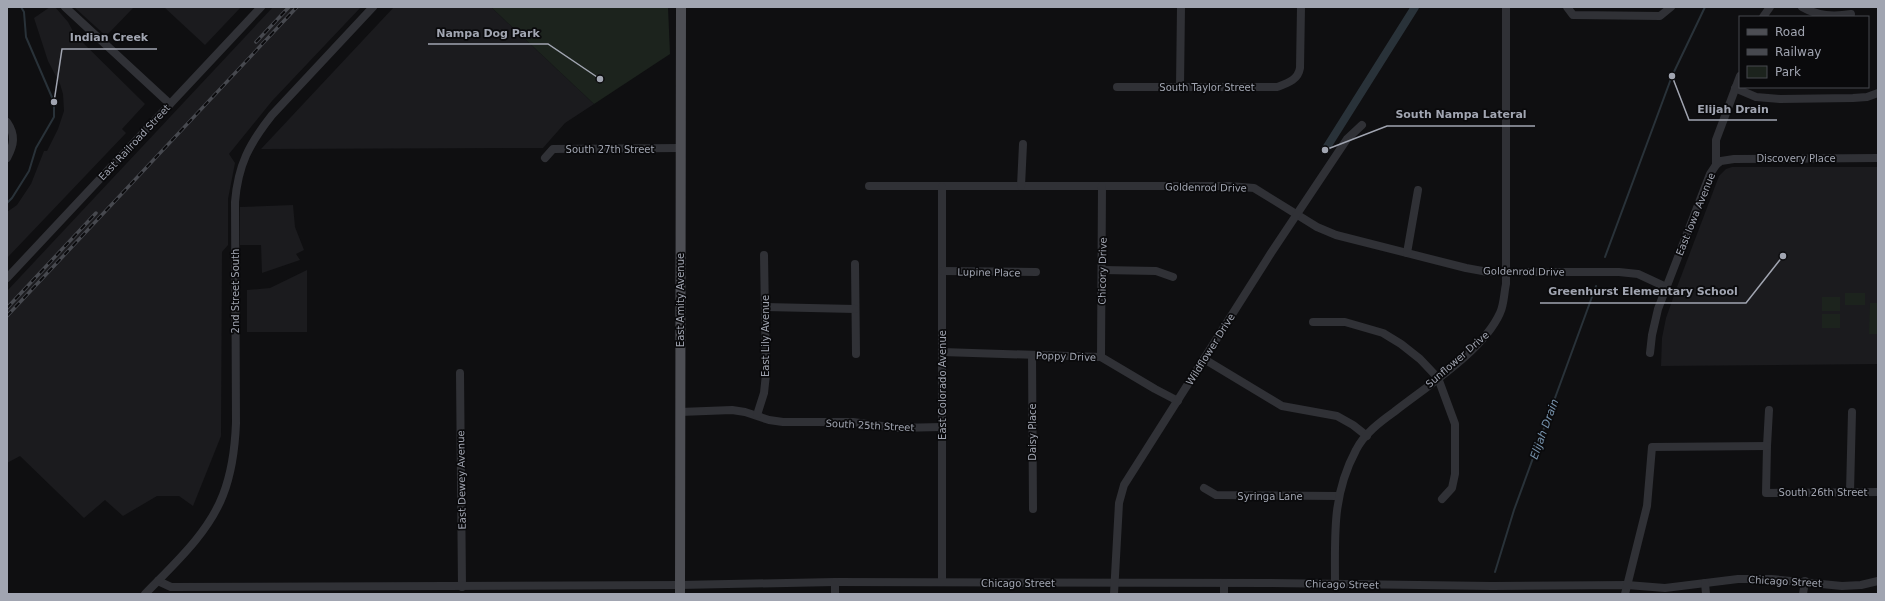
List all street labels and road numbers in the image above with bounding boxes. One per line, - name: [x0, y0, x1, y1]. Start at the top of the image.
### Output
- street label: South Taylor Street: [1159, 82, 1255, 93]
- street label: East Railroad Street: [97, 102, 172, 182]
- street label: South 27th Street: [566, 144, 654, 155]
- street label: Discovery Place: [1756, 153, 1836, 164]
- street label: East Iowa Avenue: [1674, 171, 1717, 257]
- street label: Goldenrod Drive: [1165, 181, 1247, 194]
- street label: Chicory Drive: [1096, 237, 1109, 305]
- street label: 2nd Street South: [230, 249, 241, 333]
- street label: East Amity Avenue: [675, 253, 686, 347]
- street label: Goldenrod Drive: [1483, 265, 1565, 278]
- street label: Lupine Place: [957, 266, 1021, 279]
- street label: East Lily Avenue: [760, 295, 771, 377]
- street label: Wildflower Drive: [1184, 311, 1237, 387]
- street label: Sunflower Drive: [1424, 329, 1491, 390]
- street label: East Colorado Avenue: [937, 330, 948, 440]
- street label: Poppy Drive: [1036, 350, 1096, 363]
- street label: Daisy Place: [1027, 403, 1038, 461]
- street label: South 25th Street: [825, 418, 915, 433]
- street label: East Dewey Avenue: [455, 430, 468, 530]
- street label: South 26th Street: [1779, 487, 1867, 498]
- street label: Syringa Lane: [1237, 491, 1303, 502]
- street label: Chicago Street: [1748, 574, 1822, 589]
- street label: Chicago Street: [981, 578, 1055, 589]
- street label: Chicago Street: [1305, 578, 1379, 591]

